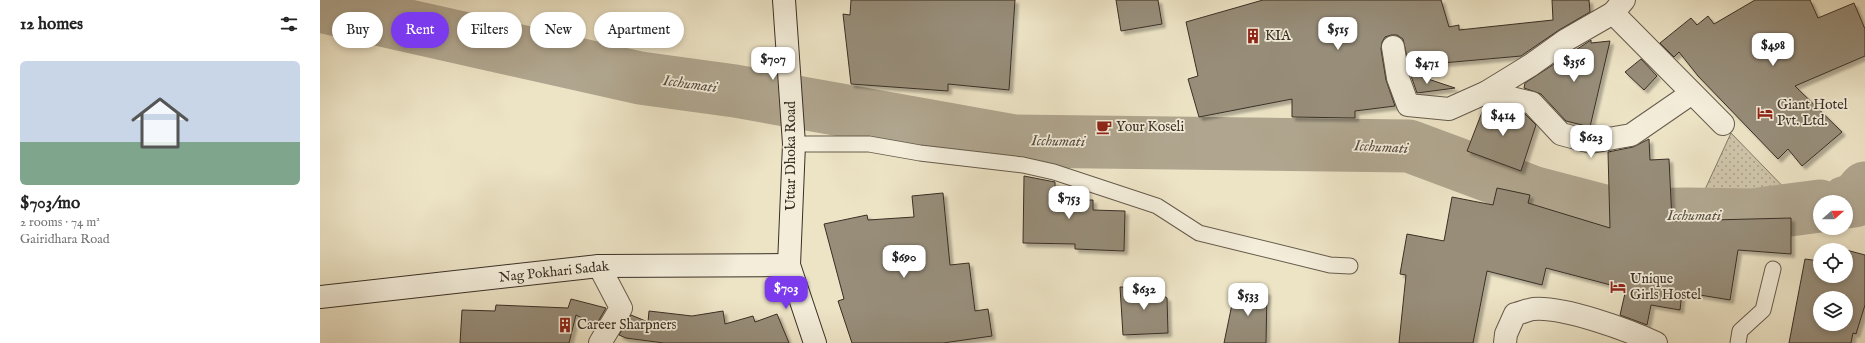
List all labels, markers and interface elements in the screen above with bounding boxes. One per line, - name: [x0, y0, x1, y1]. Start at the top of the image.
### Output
- chip: Buy: [332, 12, 383, 48]
- chip: Rent: [391, 12, 449, 48]
- chip: Filters: [457, 12, 522, 48]
- chip: New: [530, 12, 586, 48]
- chip: Apartment: [594, 12, 684, 48]
- icon: filters: [278, 13, 300, 35]
- text: 12 homes: [20, 14, 83, 35]
- pin: $515: [1314, 17, 1362, 51]
- text: $515: [1327, 21, 1349, 38]
- building icon: KIA: [1244, 27, 1262, 45]
- place label: KIA: [1265, 27, 1291, 45]
- pin: $498: [1749, 33, 1797, 67]
- text: $498: [1761, 37, 1785, 54]
- pin: $707: [749, 47, 797, 81]
- pin: $356: [1550, 49, 1598, 83]
- text: $707: [760, 51, 786, 68]
- pin: $471: [1403, 51, 1451, 85]
- text: $356: [1563, 53, 1585, 70]
- text: $471: [1415, 55, 1439, 72]
- water label: Icchumati: [661, 71, 720, 97]
- icon: home: [124, 87, 196, 159]
- place label: Giant Hotel Pvt. Ltd.: [1777, 96, 1848, 130]
- street label: Uttar Dhoka Road: [782, 101, 800, 211]
- pin: $414: [1479, 103, 1527, 137]
- hotel icon: Giant Hotel Pvt. Ltd.: [1756, 104, 1774, 122]
- text: $414: [1491, 107, 1515, 124]
- cafe icon: Your Koseli: [1095, 118, 1113, 136]
- place label: Your Koseli: [1116, 118, 1184, 136]
- pin: $623: [1567, 125, 1615, 159]
- text: $623: [1579, 129, 1603, 146]
- water label: Icchumati: [1030, 131, 1087, 151]
- water label: Icchumati: [1352, 136, 1410, 158]
- pin: $753: [1045, 186, 1093, 220]
- text: $753: [1058, 190, 1080, 207]
- text: $703/mo: [20, 193, 80, 214]
- north arrow: [1813, 195, 1853, 235]
- map controls: [1813, 195, 1853, 331]
- water label: Icchumati: [1666, 206, 1723, 225]
- text: 2 rooms · 74 m²: [20, 214, 100, 231]
- text: Gairidhara Road: [20, 231, 110, 248]
- button: locate: [1813, 243, 1853, 283]
- pin: $690: [880, 245, 928, 279]
- text: $690: [892, 249, 916, 266]
- street label: Nag Pokhari Sadak: [498, 257, 611, 287]
- place label: Unique Girls Hostel: [1630, 270, 1701, 304]
- pin: $703: [762, 276, 810, 310]
- pin: $632: [1120, 277, 1168, 311]
- hotel icon: Unique Girls Hostel: [1609, 278, 1627, 296]
- text: $703: [774, 280, 798, 297]
- text: $632: [1132, 281, 1156, 298]
- pin: $533: [1224, 283, 1272, 317]
- text: $533: [1237, 287, 1259, 304]
- button: layers: [1813, 291, 1853, 331]
- building icon: Career Sharpners: [556, 316, 574, 334]
- place label: Career Sharpners: [577, 316, 677, 334]

